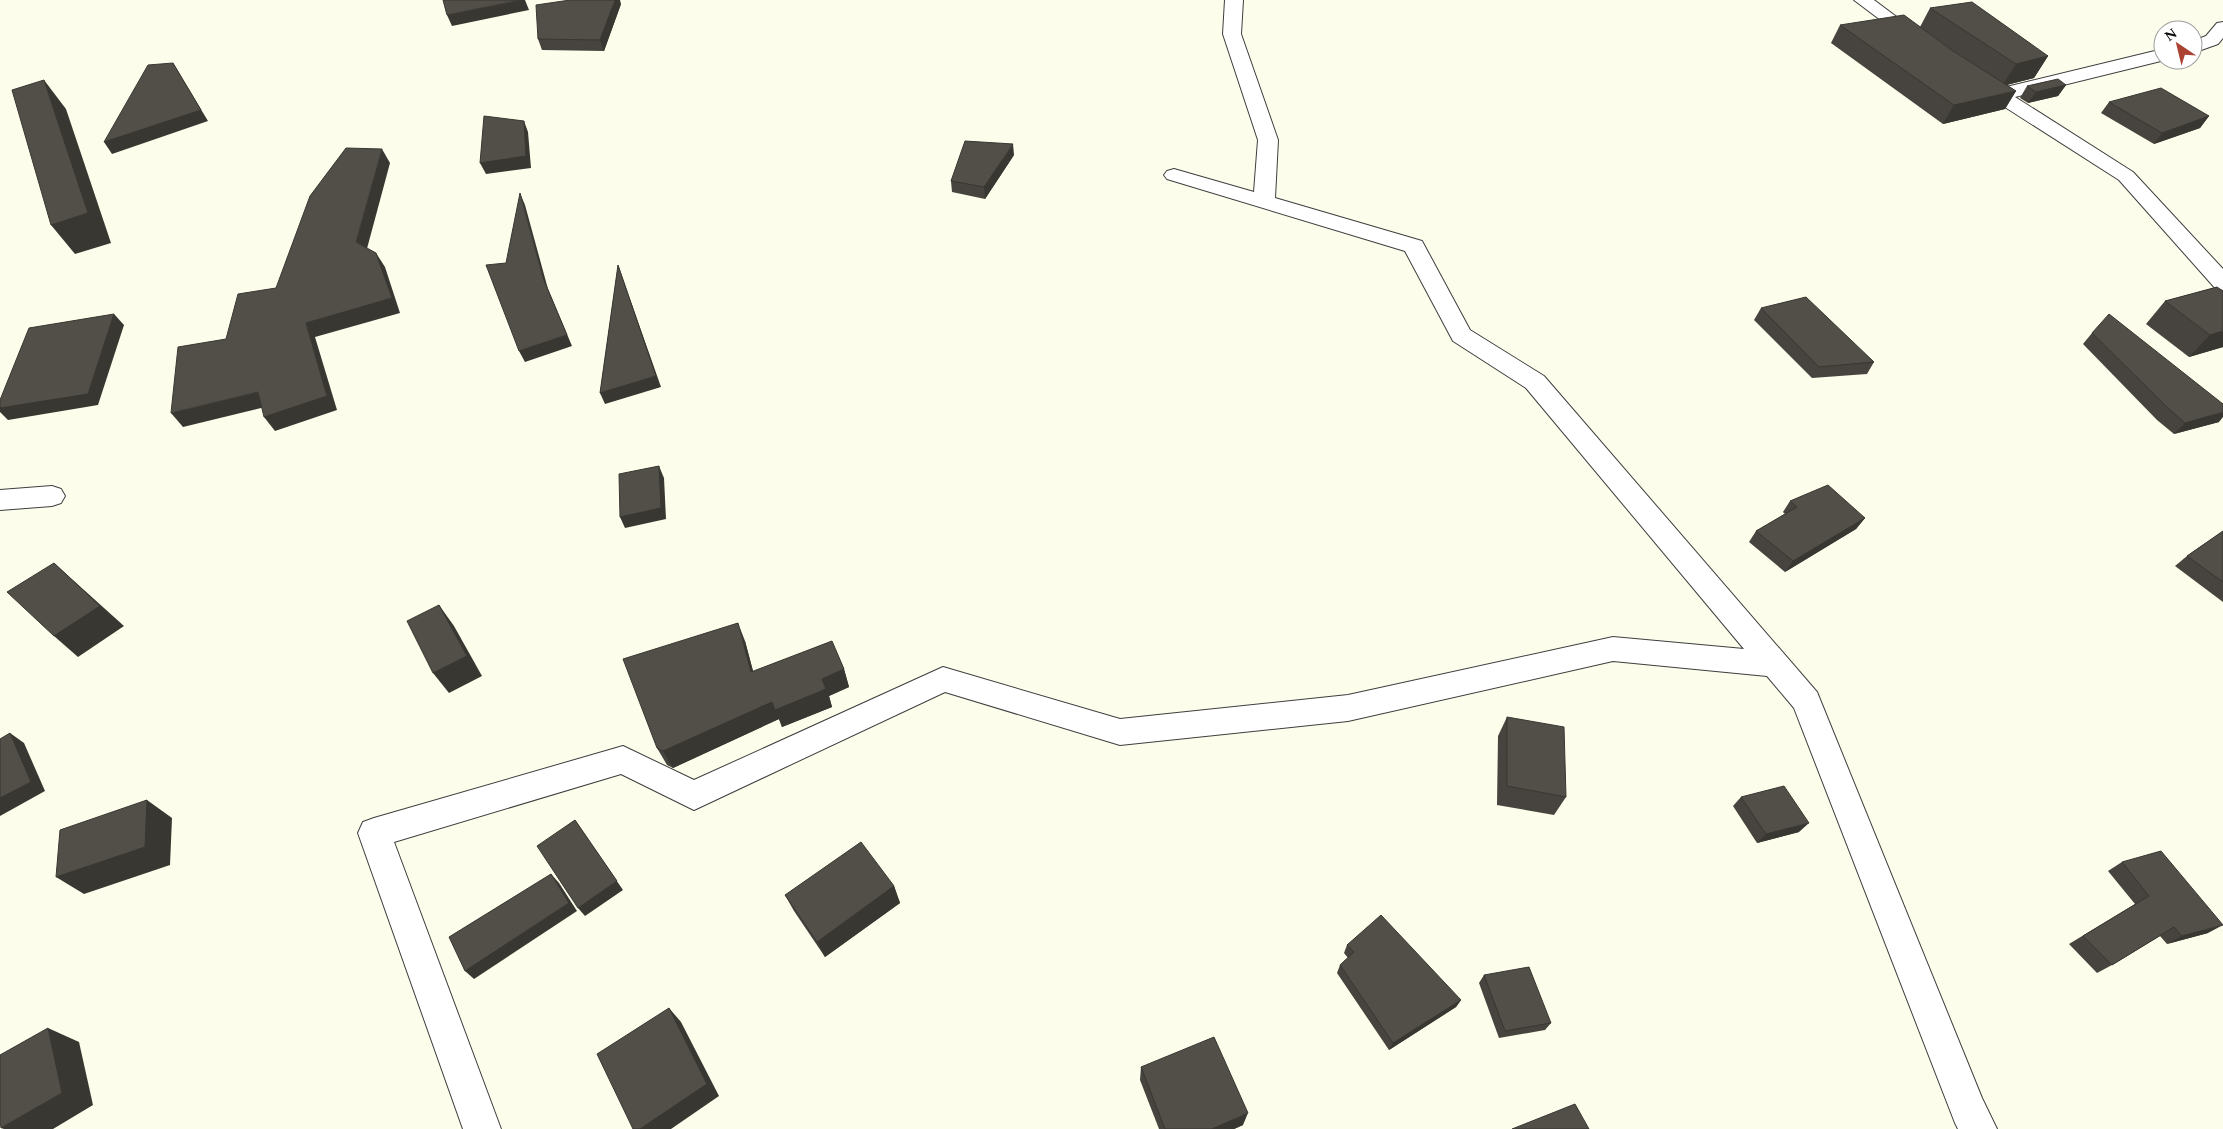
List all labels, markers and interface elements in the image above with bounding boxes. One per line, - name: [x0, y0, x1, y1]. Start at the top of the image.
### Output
- north arrow: [2153, 20, 2203, 70]
- text: N: [2160, 23, 2182, 47]

